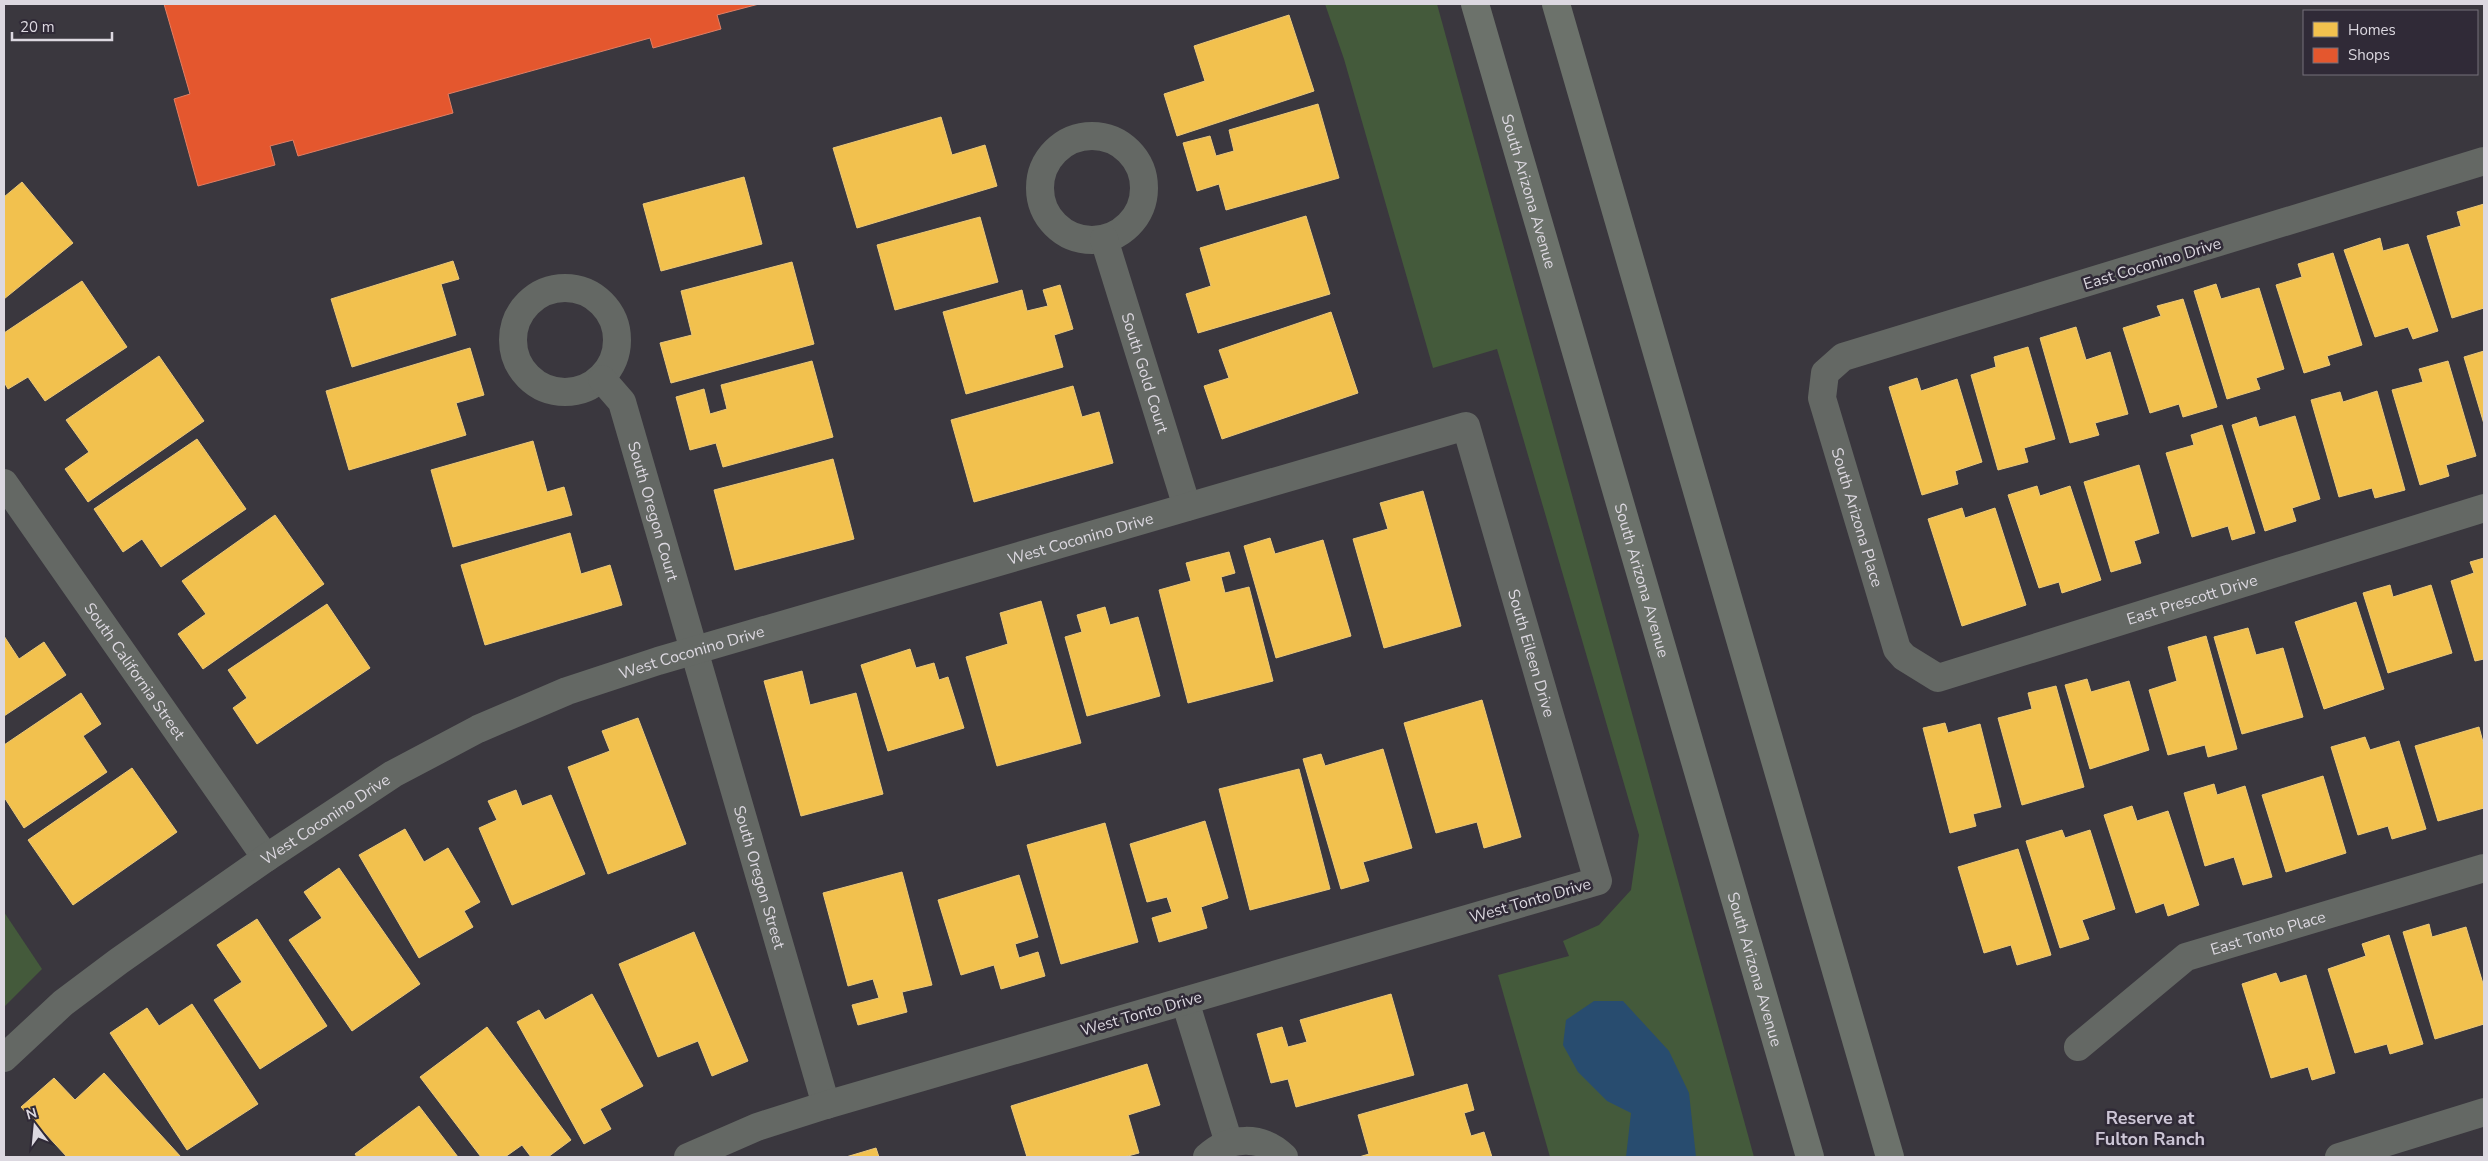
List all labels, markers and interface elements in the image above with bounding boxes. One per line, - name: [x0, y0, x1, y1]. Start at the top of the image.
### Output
- scale bar: [12, 10, 112, 42]
- legend: [2303, 10, 2478, 75]
- text: 20 m: [20, 17, 55, 37]
- text: Homes: [2348, 20, 2396, 40]
- text: Shops: [2348, 45, 2390, 65]
- street label: South Arizona Avenue: [1496, 112, 1561, 271]
- street label: East Coconino Drive: [2081, 233, 2224, 295]
- street label: South Gold Court: [1115, 310, 1174, 436]
- street label: South Oregon Court: [622, 439, 683, 584]
- street label: South Arizona Place: [1825, 445, 1888, 590]
- street label: South Arizona Avenue: [1609, 501, 1674, 660]
- street label: West Coconino Drive: [1005, 508, 1156, 571]
- street label: East Prescott Drive: [2124, 569, 2260, 631]
- street label: South Eileen Drive: [1502, 587, 1560, 720]
- street label: South California Street: [79, 598, 190, 745]
- street label: West Coconino Drive: [616, 621, 767, 685]
- street label: West Coconino Drive: [257, 769, 395, 871]
- street label: South Oregon Street: [728, 803, 790, 952]
- street label: West Tonto Drive: [1467, 873, 1594, 929]
- street label: South Arizona Avenue: [1722, 889, 1787, 1049]
- street label: East Tonto Place: [2208, 906, 2328, 961]
- street label: West Tonto Drive: [1078, 986, 1205, 1042]
- north arrow: [10, 1101, 60, 1151]
- text: N: [24, 1103, 39, 1125]
- district label: Reserve at Fulton Ranch: [2095, 1106, 2205, 1151]

